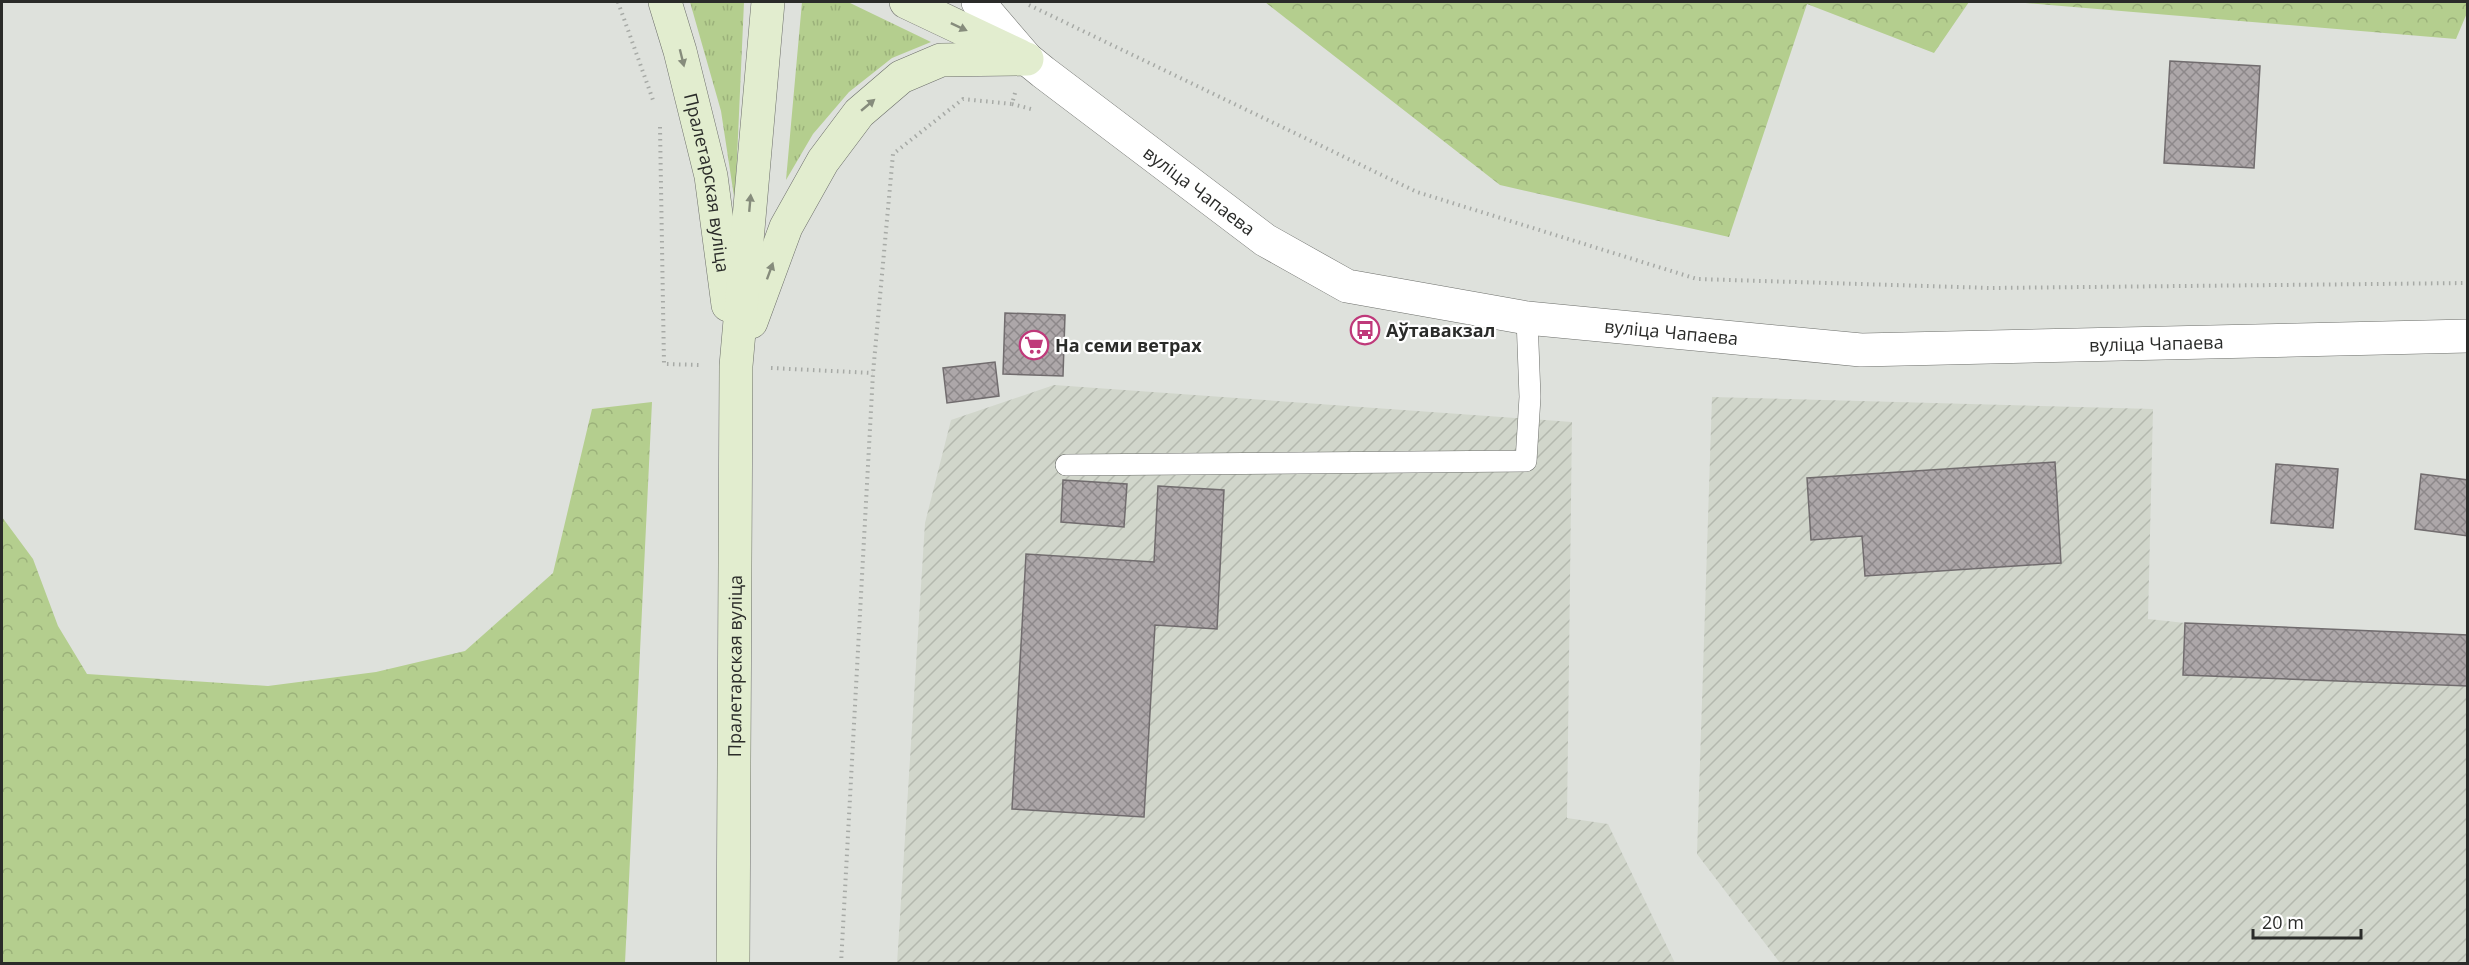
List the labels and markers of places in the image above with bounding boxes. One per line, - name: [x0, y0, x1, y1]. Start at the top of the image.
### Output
- bus stop icon: Аўтавакзал: [1349, 314, 1381, 346]
- place label: Аўтавакзал: [1386, 318, 1495, 342]
- supermarket icon: На семи ветрах: [1018, 329, 1050, 361]
- place label: На семи ветрах: [1055, 333, 1202, 357]

